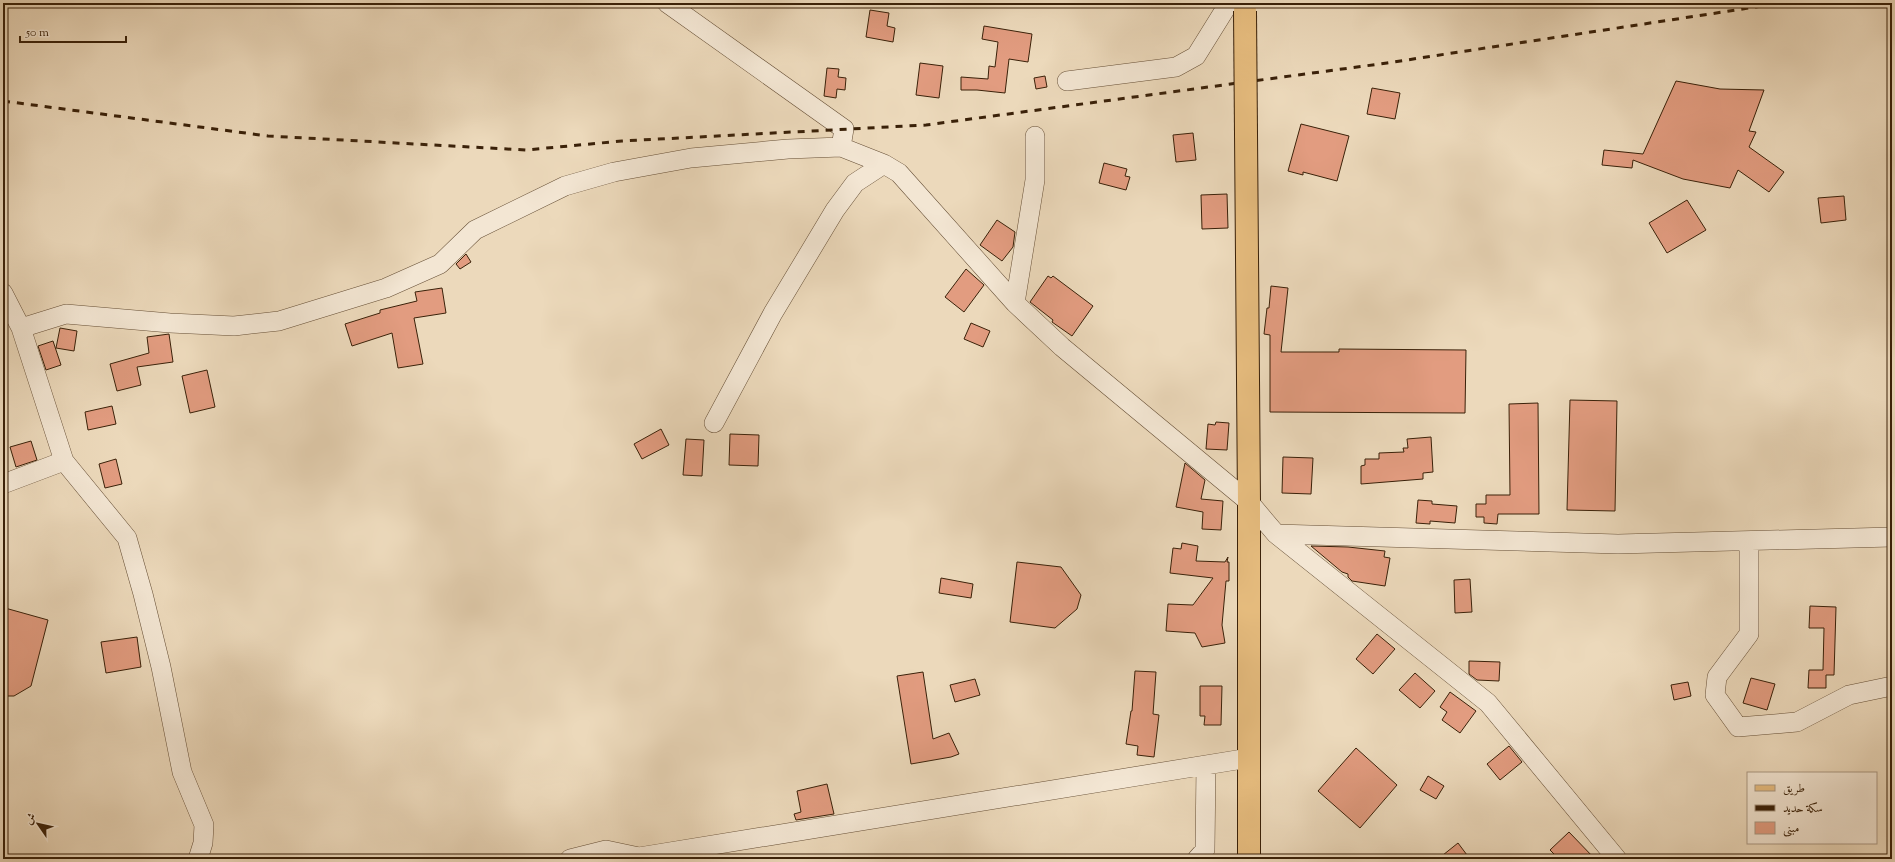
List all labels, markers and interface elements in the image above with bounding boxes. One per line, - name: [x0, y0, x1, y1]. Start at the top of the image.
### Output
- scale bar: [20, 18, 126, 44]
- text: 50 m: [25, 24, 49, 42]
- legend: [1747, 772, 1877, 844]
- text: طريق: [1783, 780, 1805, 798]
- text: سكة حديد: [1783, 800, 1823, 818]
- north arrow: [18, 804, 58, 844]
- text: ش: [21, 810, 40, 828]
- text: مبنى: [1783, 820, 1799, 838]

